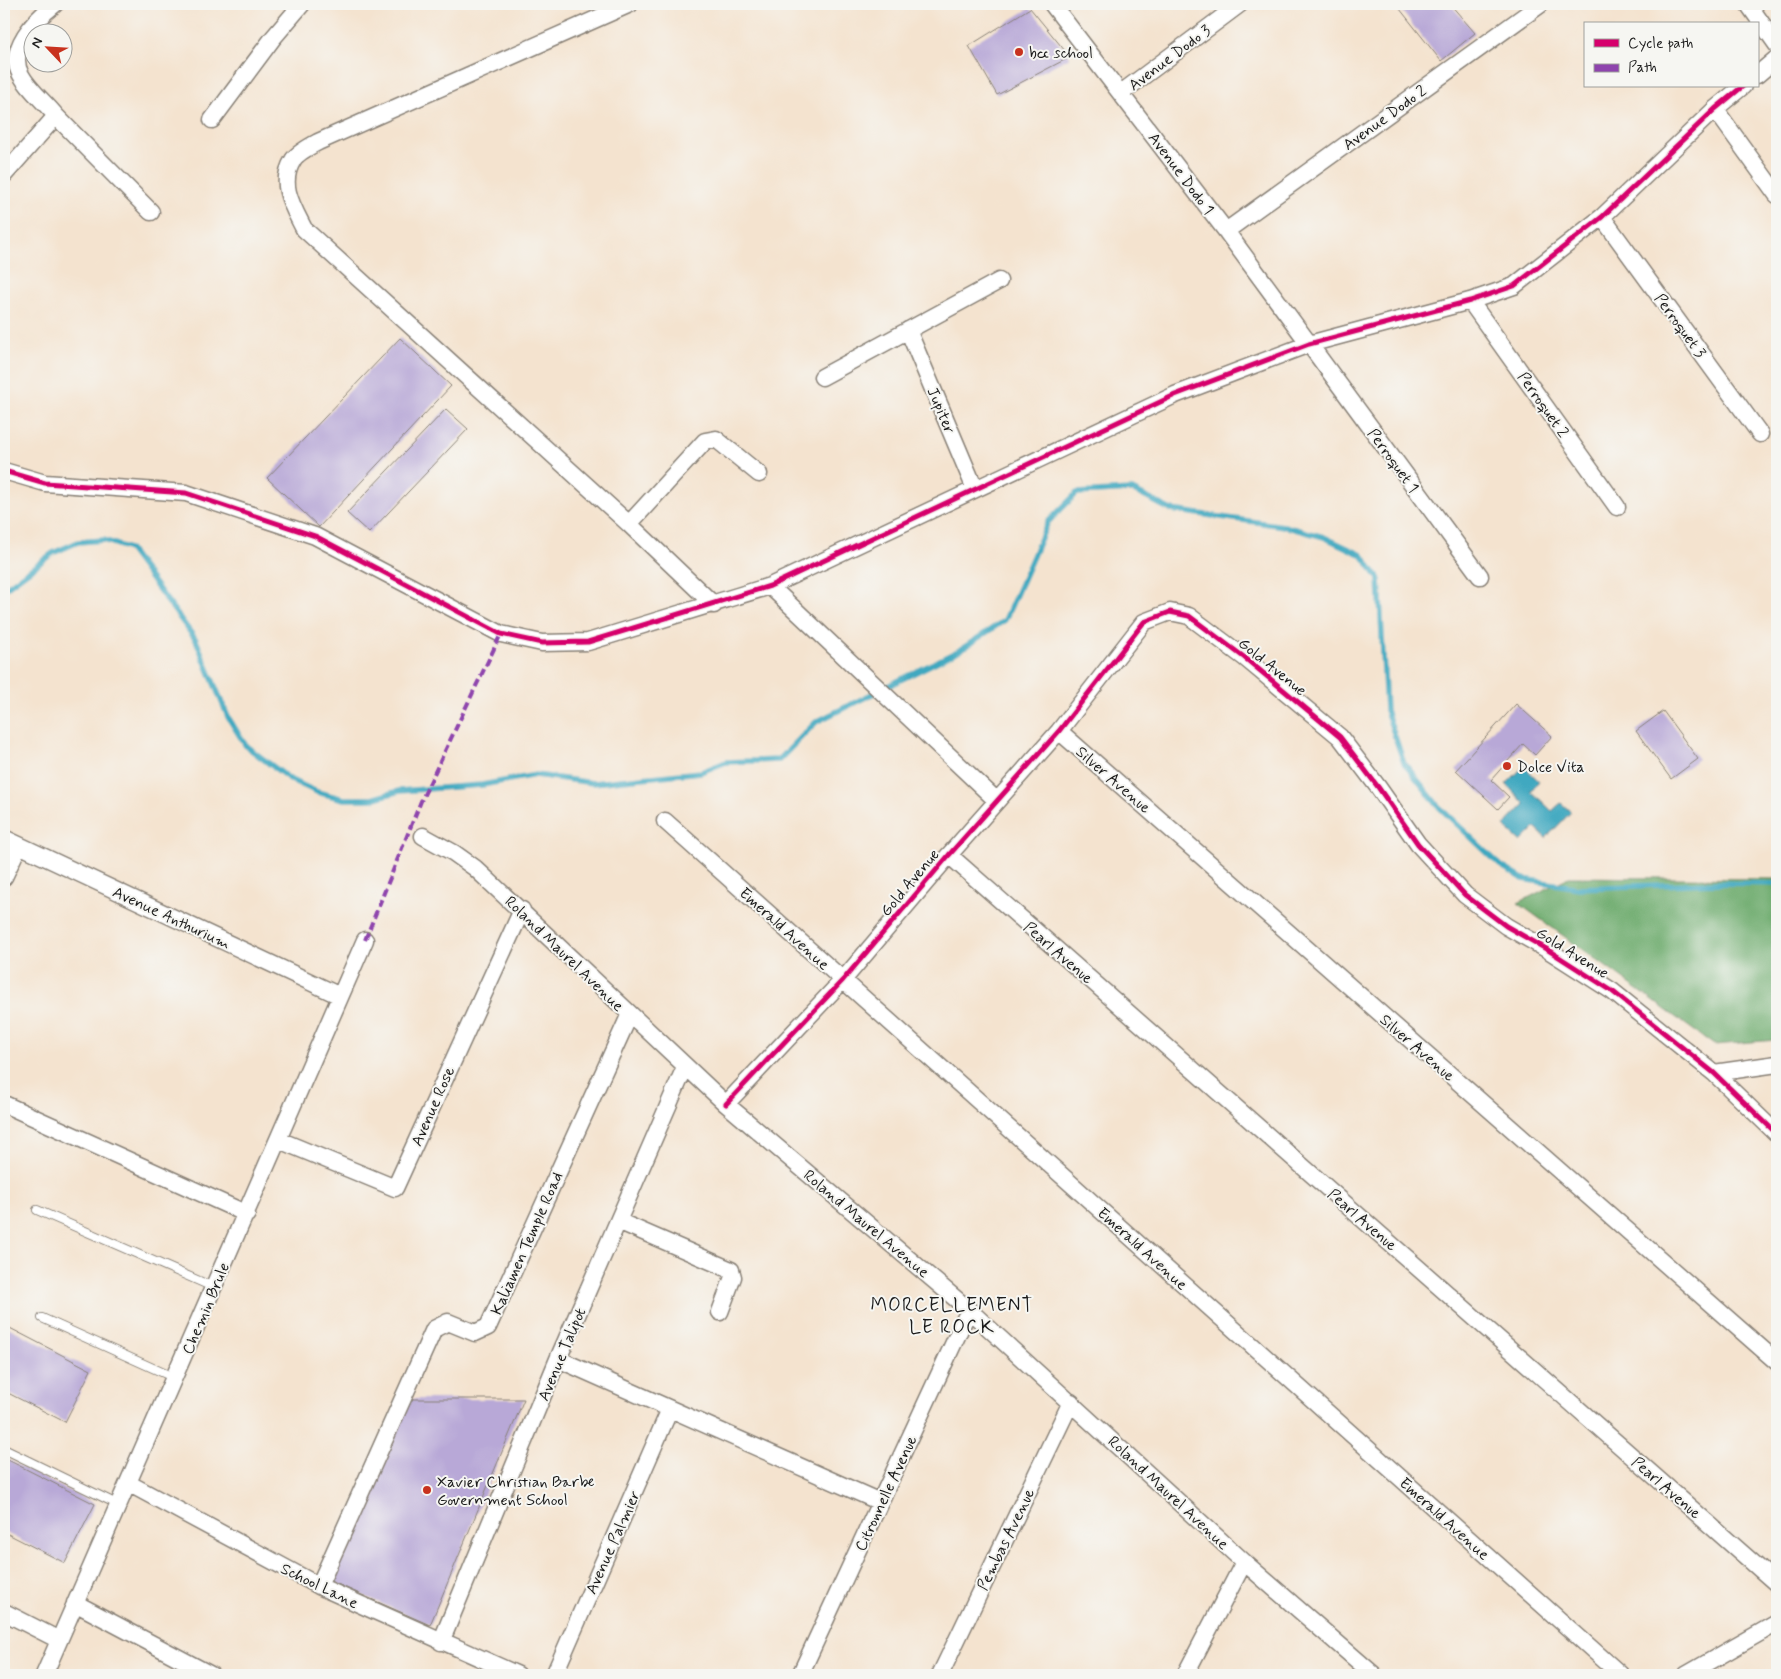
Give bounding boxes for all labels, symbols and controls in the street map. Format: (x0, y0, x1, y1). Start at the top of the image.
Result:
street label: Avenue Dodo 3 (1125, 20, 1215, 96)
north arrow (22, 22, 72, 72)
legend (1584, 22, 1758, 88)
text: Cycle path (1628, 34, 1693, 54)
text: N (27, 35, 47, 51)
place label: bcc school (1029, 43, 1093, 64)
marker: bcc school (1013, 46, 1025, 58)
text: Path (1628, 58, 1657, 78)
street label: Avenue Dodo 2 (1339, 81, 1431, 156)
street label: Avenue Dodo 1 (1143, 129, 1219, 219)
street label: Perroquet 3 (1649, 289, 1710, 362)
street label: Perroquet 2 (1512, 368, 1573, 442)
street label: Jupiter (921, 384, 960, 437)
street label: Perroquet 1 (1362, 424, 1423, 497)
street label: Gold Avenue (1234, 633, 1311, 701)
street label: Silver Avenue (1071, 742, 1155, 819)
place label: Dolce Vita (1517, 757, 1585, 778)
marker: Dolce Vita (1501, 760, 1513, 772)
street label: Gold Avenue (876, 845, 945, 921)
street label: Avenue Anthurium (109, 882, 234, 955)
street label: Emerald Avenue (734, 883, 834, 975)
street label: Roland Maurel Avenue (500, 892, 628, 1017)
street label: Pearl Avenue (1019, 917, 1098, 989)
street label: Gold Avenue (1532, 923, 1613, 984)
street label: Silver Avenue (1375, 1010, 1459, 1087)
street label: Avenue Rose (406, 1063, 460, 1150)
street label: Roland Maurel Avenue (799, 1165, 933, 1283)
street label: Kaliamen Temple Road (486, 1169, 568, 1318)
street label: Pearl Avenue (1323, 1184, 1402, 1256)
street label: Emerald Avenue (1092, 1203, 1192, 1295)
street label: Chemin Brule (178, 1259, 235, 1358)
district label: MORCELLEMENT LE ROCK (870, 1293, 1034, 1340)
street label: Avenue Talipot (533, 1305, 591, 1404)
street label: Roland Maurel Avenue (1103, 1431, 1233, 1555)
street label: Citronnelle Avenue (850, 1432, 923, 1555)
street label: Pearl Avenue (1627, 1452, 1706, 1524)
place label: Xavier Christian Barbe Government School (437, 1472, 595, 1511)
street label: Emerald Avenue (1394, 1473, 1494, 1565)
marker: Xavier Christian Barbe Government School (421, 1484, 433, 1496)
street label: Pembas Avenue (973, 1485, 1040, 1594)
street label: Avenue Palmier (581, 1487, 646, 1598)
street label: School Lane (277, 1558, 362, 1614)

